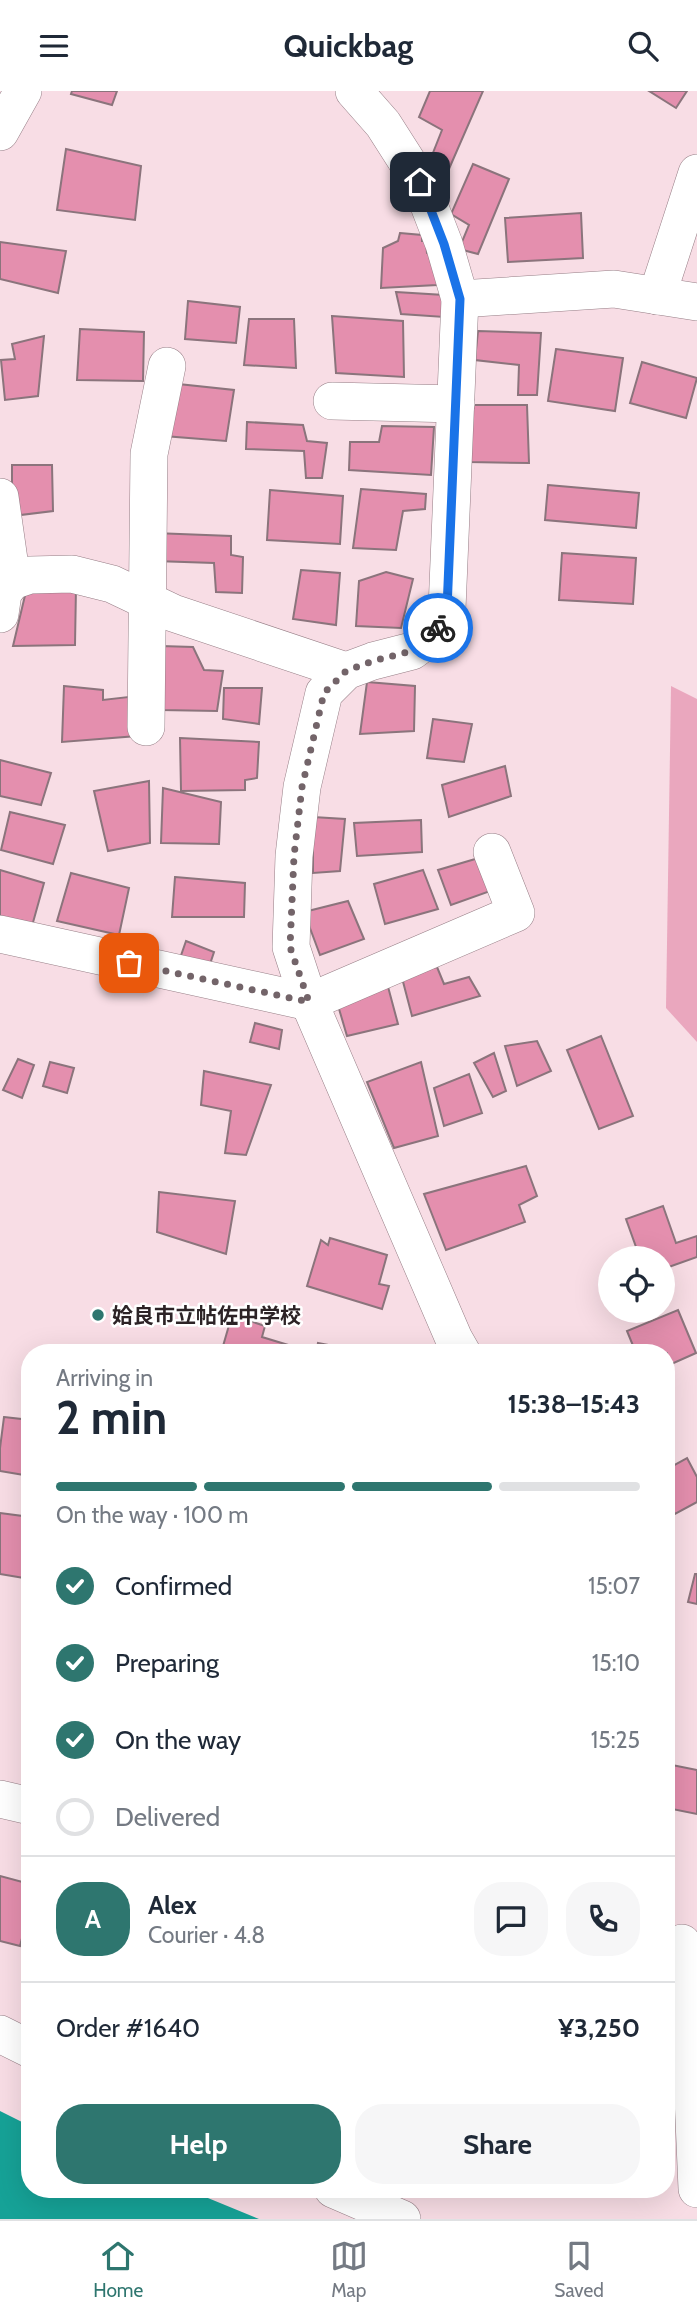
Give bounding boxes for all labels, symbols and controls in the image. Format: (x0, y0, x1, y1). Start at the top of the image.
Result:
text: Quickbag (284, 26, 413, 65)
icon: menu (35, 27, 73, 65)
icon: search (624, 27, 662, 65)
pin (390, 152, 450, 212)
icon: home (401, 163, 439, 201)
courier (403, 593, 473, 663)
icon: bike (419, 609, 457, 647)
pin (99, 933, 159, 993)
icon: bag (110, 944, 148, 982)
map controls (598, 1246, 675, 1323)
button: locate (598, 1246, 675, 1323)
place label: 姶良市立帖佐中学校 (112, 1303, 301, 1328)
marker: 姶良市立帖佐中学校 (90, 1307, 106, 1323)
text: Arriving in (56, 1364, 153, 1392)
text: 15:38–15:43 (507, 1388, 640, 1420)
text: 2 min (56, 1390, 167, 1446)
text: On the way · 100 m (56, 1501, 248, 1529)
icon: check (56, 1567, 94, 1605)
text: Confirmed (115, 1570, 232, 1602)
text: 15:07 (588, 1572, 640, 1600)
icon: check (56, 1644, 94, 1682)
text: Preparing (115, 1647, 219, 1679)
text: 15:10 (592, 1649, 640, 1677)
icon: check (56, 1721, 94, 1759)
text: On the way (115, 1724, 241, 1756)
text: 15:25 (591, 1726, 640, 1754)
text: Delivered (115, 1801, 220, 1833)
button: chat (474, 1882, 548, 1956)
button: phone (566, 1882, 640, 1956)
text: Alex (148, 1889, 197, 1921)
text: A (85, 1903, 101, 1935)
text: Courier · 4.8 (148, 1921, 265, 1949)
text: Order #1640 (56, 2012, 200, 2044)
text: ¥3,250 (558, 2012, 640, 2044)
button: Help (56, 2104, 341, 2184)
button: Share (355, 2104, 640, 2184)
tab: Home (93, 2237, 143, 2302)
tab: Map (330, 2237, 368, 2302)
tab: Saved (554, 2237, 604, 2302)

